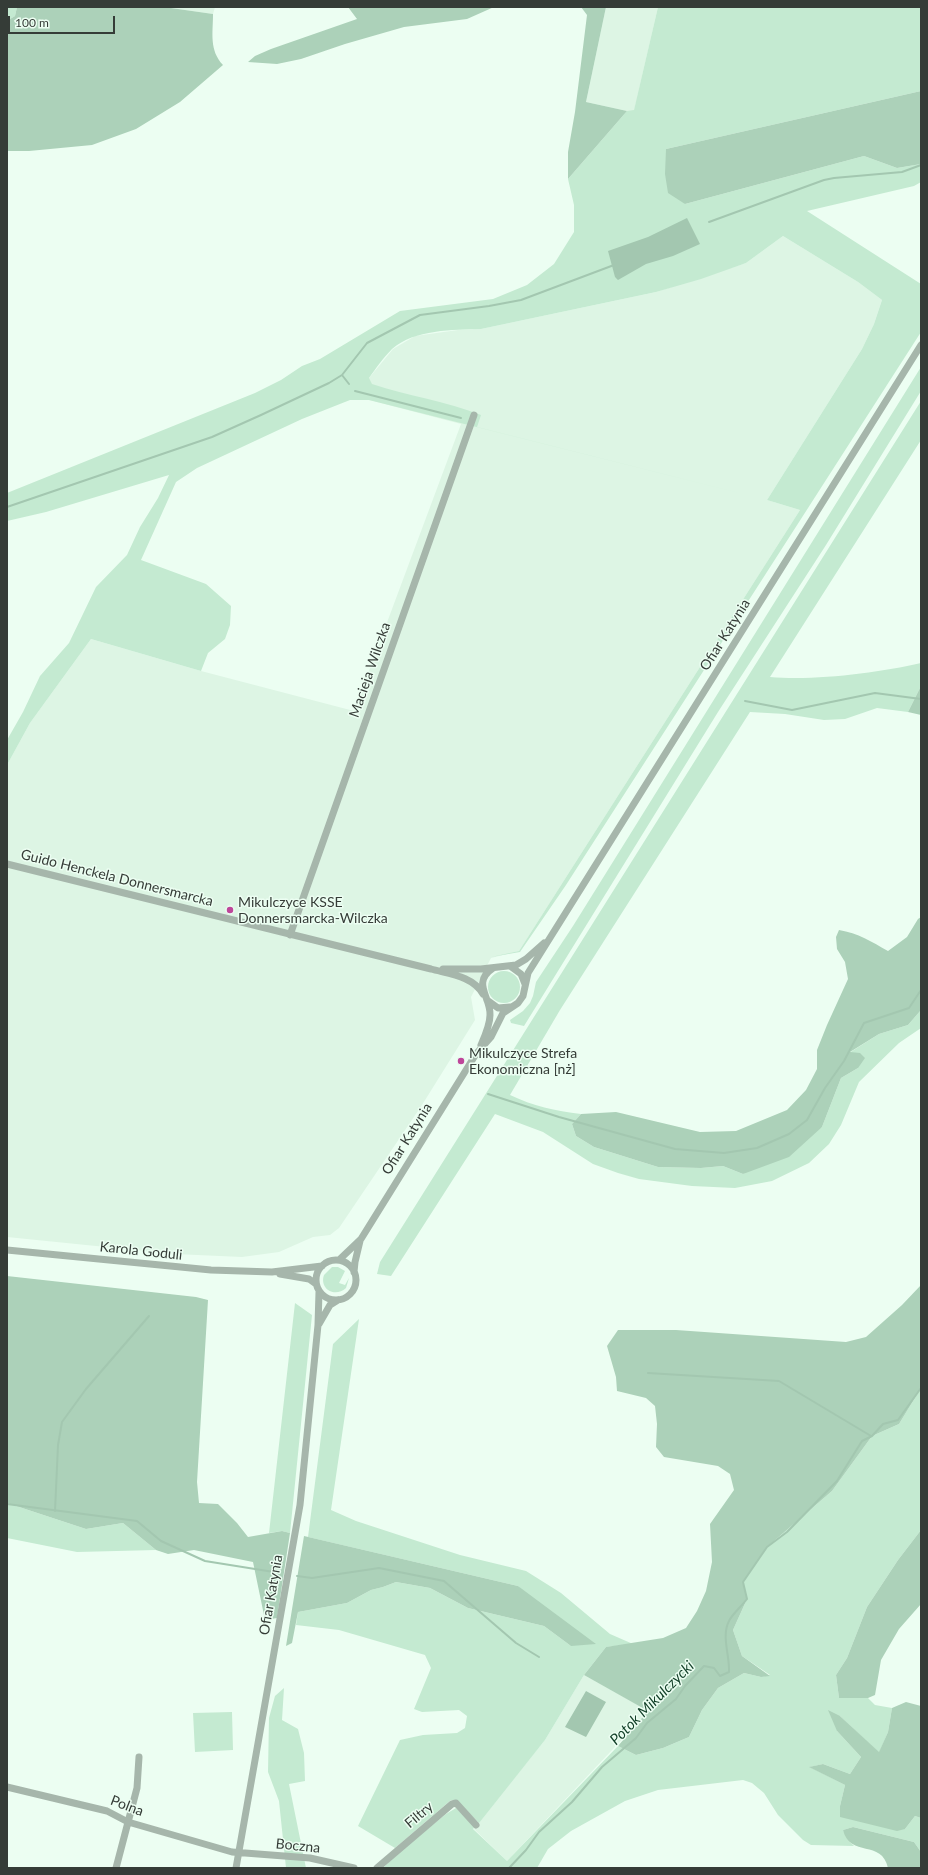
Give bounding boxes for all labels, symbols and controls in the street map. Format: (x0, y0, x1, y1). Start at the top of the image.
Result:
scale bar (10, 8, 117, 34)
text: 100 m (15, 15, 49, 30)
street label: Ofiar Katynia (696, 596, 754, 674)
street label: Macieja Wilczka (346, 620, 394, 720)
street label: Guido Henckela Donnersmarcka (19, 846, 215, 910)
place label: Mikulczyce KSSE Donnersmarcka-Wilczka (238, 894, 388, 926)
marker: Mikulczyce KSSE Donnersmarcka-Wilczka (225, 905, 235, 915)
place label: Mikulczyce Strefa Ekonomiczna [nż] (469, 1045, 577, 1078)
marker: Mikulczyce Strefa Ekonomiczna [nż] (456, 1056, 466, 1066)
street label: Ofiar Katynia (378, 1100, 436, 1178)
street label: Karola Goduli (99, 1238, 183, 1264)
street label: Ofiar Katynia (256, 1554, 286, 1636)
water label: Potok Mikulczycki (606, 1657, 698, 1749)
street label: Polna (108, 1792, 146, 1820)
street label: Filtry (401, 1798, 437, 1832)
street label: Boczna (275, 1835, 321, 1857)

